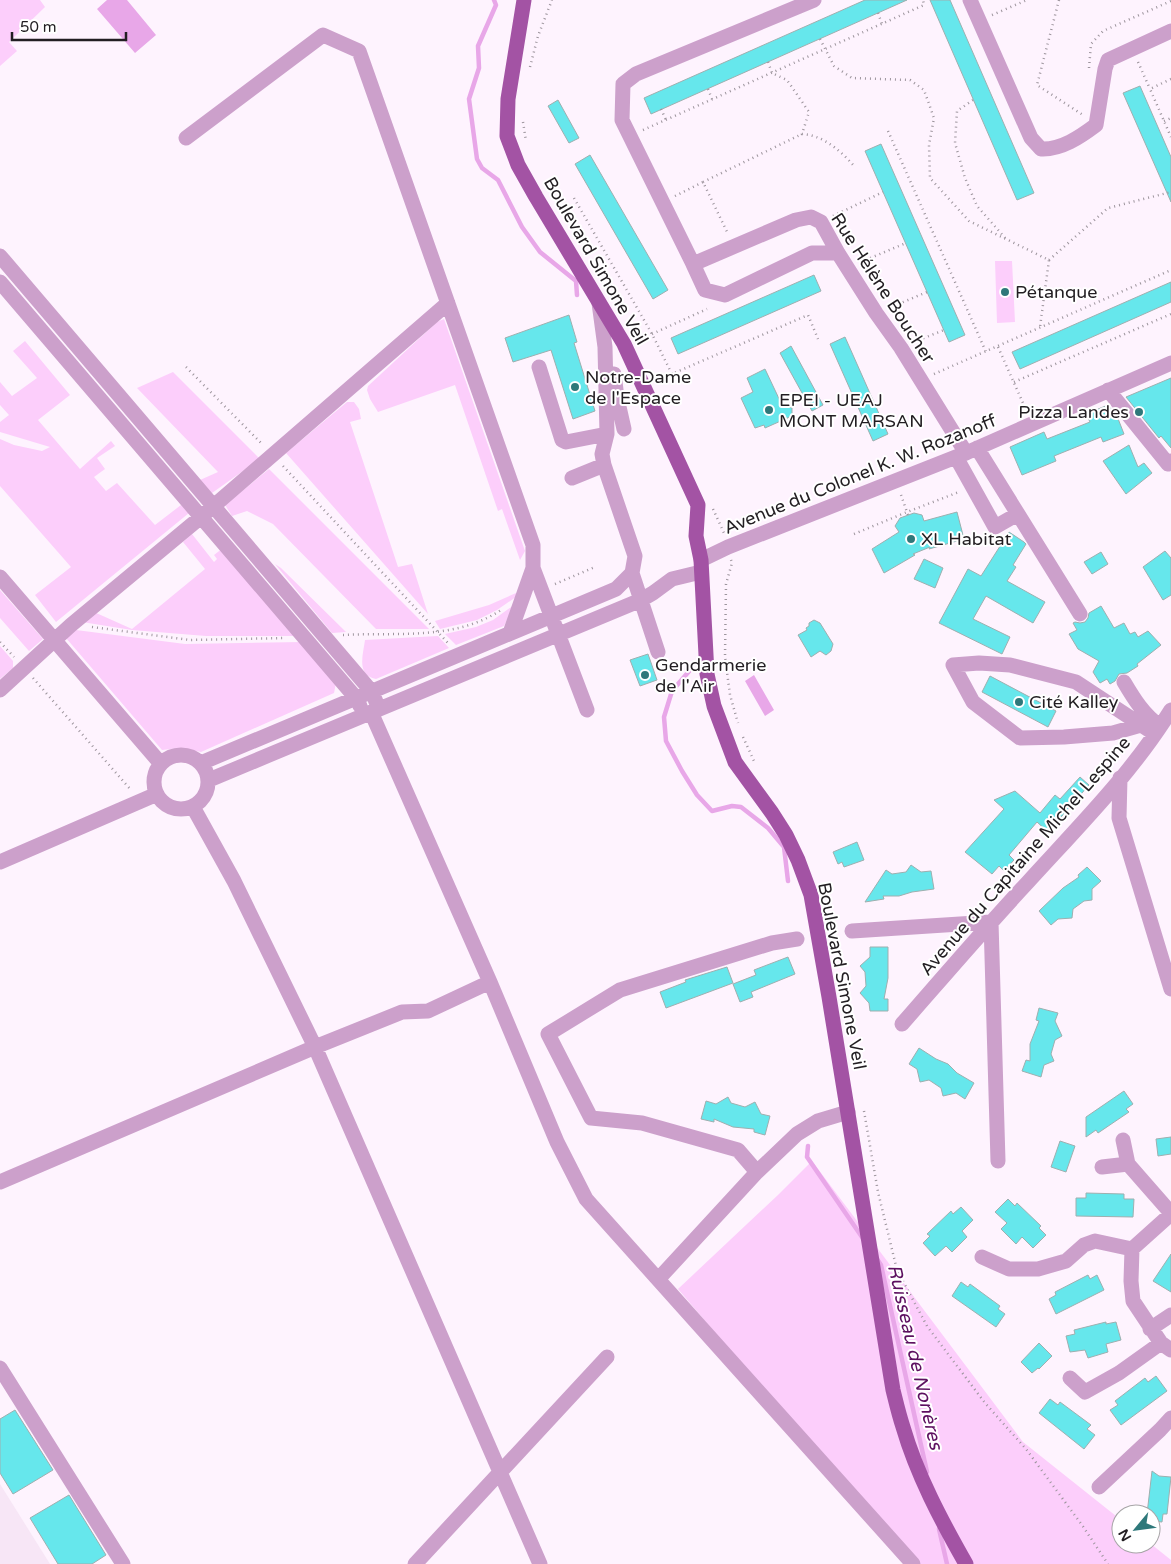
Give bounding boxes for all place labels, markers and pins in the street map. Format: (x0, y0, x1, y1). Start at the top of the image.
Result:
place label: Pétanque (1015, 281, 1098, 303)
marker: Pétanque (999, 286, 1011, 298)
place label: Notre-Dame de l'Espace (585, 366, 691, 409)
marker: Notre-Dame de l'Espace (569, 381, 581, 393)
place label: EPEI - UEAJ MONT MARSAN (779, 389, 924, 432)
place label: Pizza Landes (1018, 401, 1129, 423)
marker: EPEI - UEAJ MONT MARSAN (763, 404, 775, 416)
marker: Pizza Landes (1133, 406, 1145, 418)
place label: XL Habitat (921, 528, 1011, 550)
marker: XL Habitat (905, 533, 917, 545)
place label: Gendarmerie de l'Air (655, 654, 766, 697)
marker: Gendarmerie de l'Air (639, 669, 651, 681)
place label: Cité Kalley (1029, 691, 1119, 713)
marker: Cité Kalley (1013, 696, 1025, 708)

